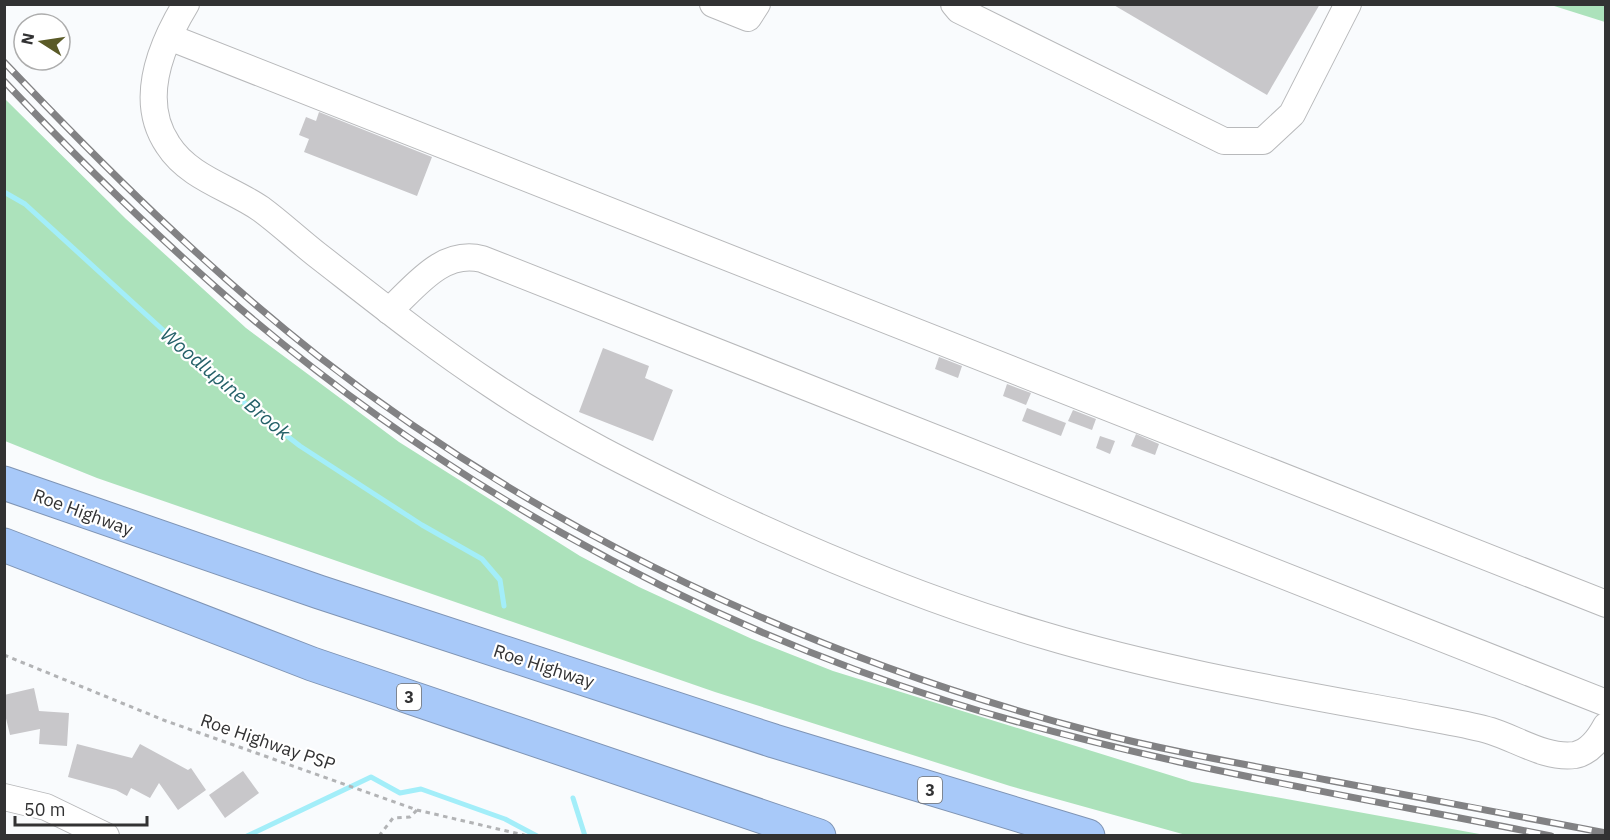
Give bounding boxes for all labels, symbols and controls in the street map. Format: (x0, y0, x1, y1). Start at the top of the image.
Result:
north arrow (12, 12, 72, 72)
text: N (16, 31, 38, 47)
water label: Woodlupine Brook (155, 321, 297, 446)
street label: Roe Highway (30, 483, 136, 541)
street label: Roe Highway (491, 639, 597, 693)
road number: 3 (397, 684, 421, 710)
street label: Roe Highway PSP (198, 708, 338, 776)
road number: 3 (918, 777, 942, 803)
scale bar (15, 789, 147, 827)
text: 50 m (24, 798, 66, 821)

